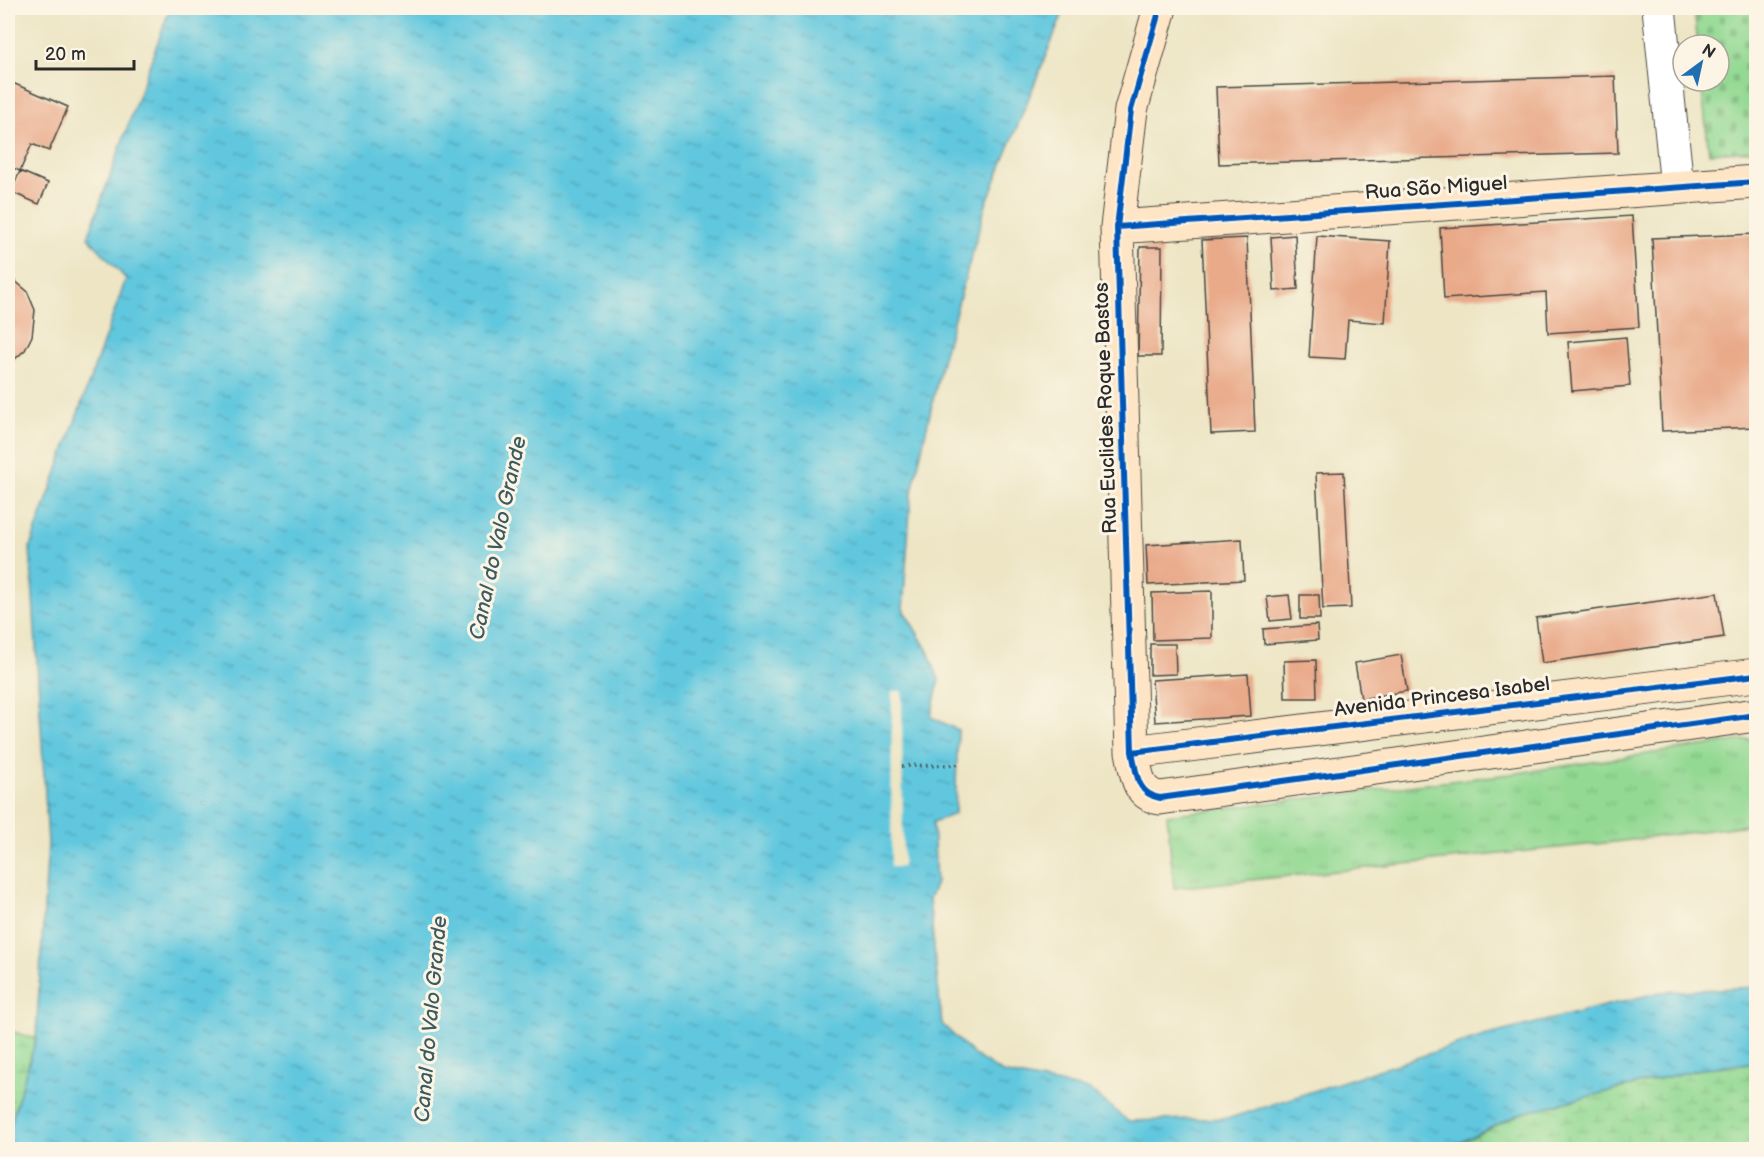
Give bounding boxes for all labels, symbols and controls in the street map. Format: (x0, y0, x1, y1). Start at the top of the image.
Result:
scale bar (36, 33, 134, 71)
north arrow (1671, 33, 1731, 93)
text: N (1698, 40, 1719, 63)
text: 20 m (45, 44, 86, 65)
street label: Rua São Miguel (1364, 171, 1508, 205)
street label: Rua Euclides Roque Bastos (1090, 282, 1122, 534)
water label: Canal do Valo Grande (464, 434, 532, 642)
street label: Avenida Princesa Isabel (1333, 672, 1551, 722)
water label: Canal do Valo Grande (410, 915, 452, 1123)

